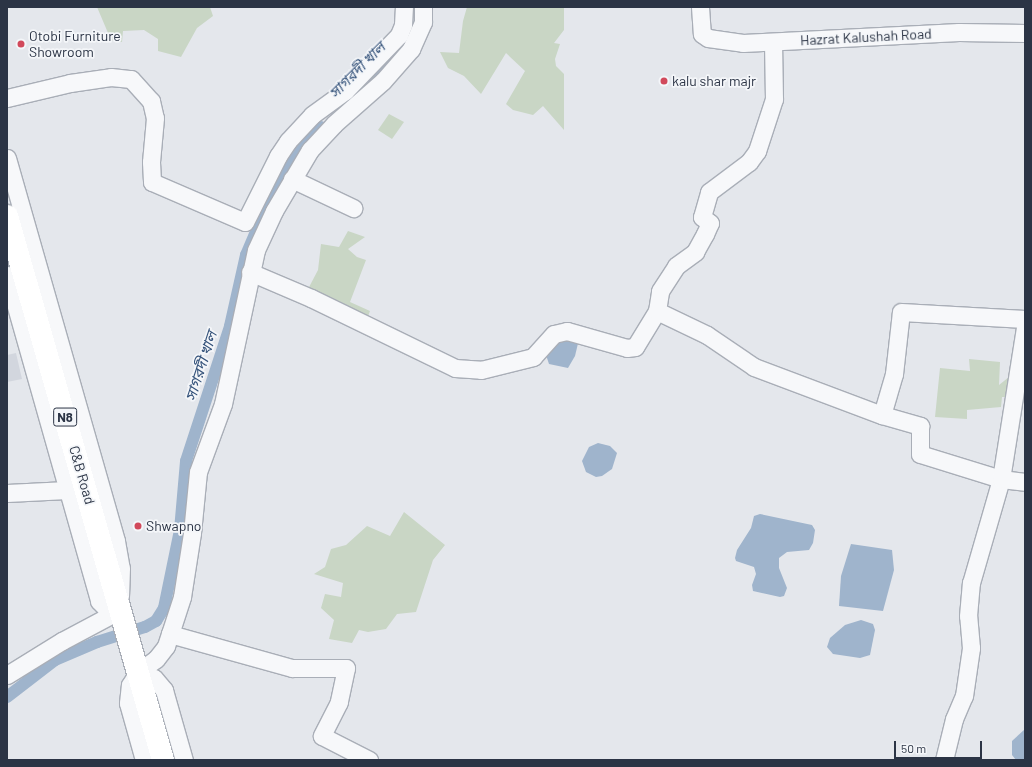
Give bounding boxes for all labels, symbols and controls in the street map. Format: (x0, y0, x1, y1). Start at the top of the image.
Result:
street label: Hazrat Kalushah Road (800, 25, 932, 49)
place label: Otobi Furniture Showroom (29, 28, 121, 60)
water label: সাগরদী খাল (325, 38, 389, 102)
marker: Otobi Furniture Showroom (16, 39, 26, 49)
place label: kalu shar majr (672, 73, 756, 89)
marker: kalu shar majr (659, 76, 669, 86)
water label: সাগরদী খাল (181, 329, 221, 403)
road number: N8 (53, 406, 77, 428)
street label: C&B Road (66, 444, 98, 506)
place label: Shwapno (146, 518, 201, 534)
marker: Shwapno (133, 521, 143, 531)
scale bar (896, 733, 984, 759)
text: 50 m (901, 741, 926, 755)

